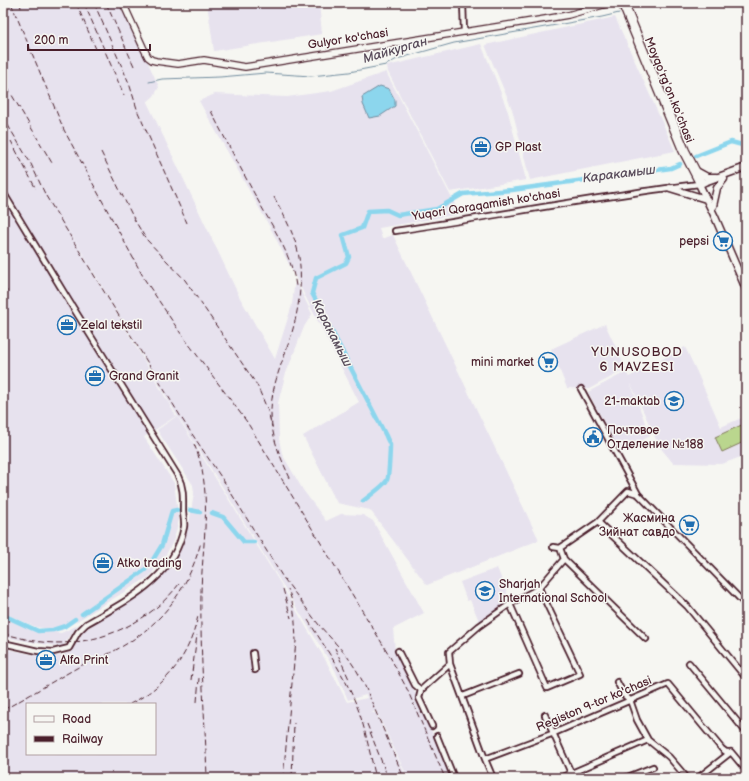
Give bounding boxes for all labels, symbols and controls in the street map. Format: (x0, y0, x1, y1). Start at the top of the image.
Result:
street label: Gulyor ko'chasi (307, 25, 389, 53)
scale bar (28, 26, 150, 52)
text: 200 m (34, 33, 68, 48)
water label: Майкурган (361, 33, 430, 67)
street label: Moyqoʻrgʻon koʻchasi (641, 35, 697, 145)
office icon: GP Plast (470, 136, 492, 158)
place label: GP Plast (495, 140, 542, 155)
water label: Каракамыш (581, 162, 657, 186)
street label: Yuqori Qoraqamish ko'chasi (410, 186, 561, 224)
supermarket icon: pepsi (712, 230, 734, 252)
place label: pepsi (679, 234, 709, 249)
water label: Каракамыш (308, 297, 356, 369)
office icon: Zelal tekstil (56, 314, 78, 336)
place label: Zelal tekstil (80, 318, 142, 333)
district label: YUNUSOBOD 6 MAVZESI (590, 344, 683, 375)
supermarket icon: mini market (537, 351, 559, 373)
place label: mini market (471, 355, 534, 370)
office icon: Grand Granit (84, 365, 106, 387)
place label: Grand Granit (109, 369, 179, 384)
school or university icon: 21-maktab (663, 390, 685, 412)
place label: 21-maktab (604, 394, 660, 409)
place label: Почтовое Отделение №188 (607, 423, 704, 452)
public building icon: Почтовое Отделение №188 (582, 426, 604, 448)
place label: Жасмина Зийнат савдо (599, 511, 675, 540)
supermarket icon: Жасмина Зийнат савдо (678, 514, 700, 536)
office icon: Atko trading (92, 552, 114, 574)
place label: Atko trading (117, 556, 182, 571)
place label: Sharjah International School (499, 577, 607, 606)
school or university icon: Sharjah International School (474, 580, 496, 602)
office icon: Alfa Print (35, 649, 57, 671)
place label: Alfa Print (60, 653, 109, 668)
street label: Registon 9-tor ko'chasi (534, 673, 654, 735)
legend (26, 703, 156, 755)
text: Road (62, 712, 91, 727)
text: Railway (62, 732, 104, 747)

